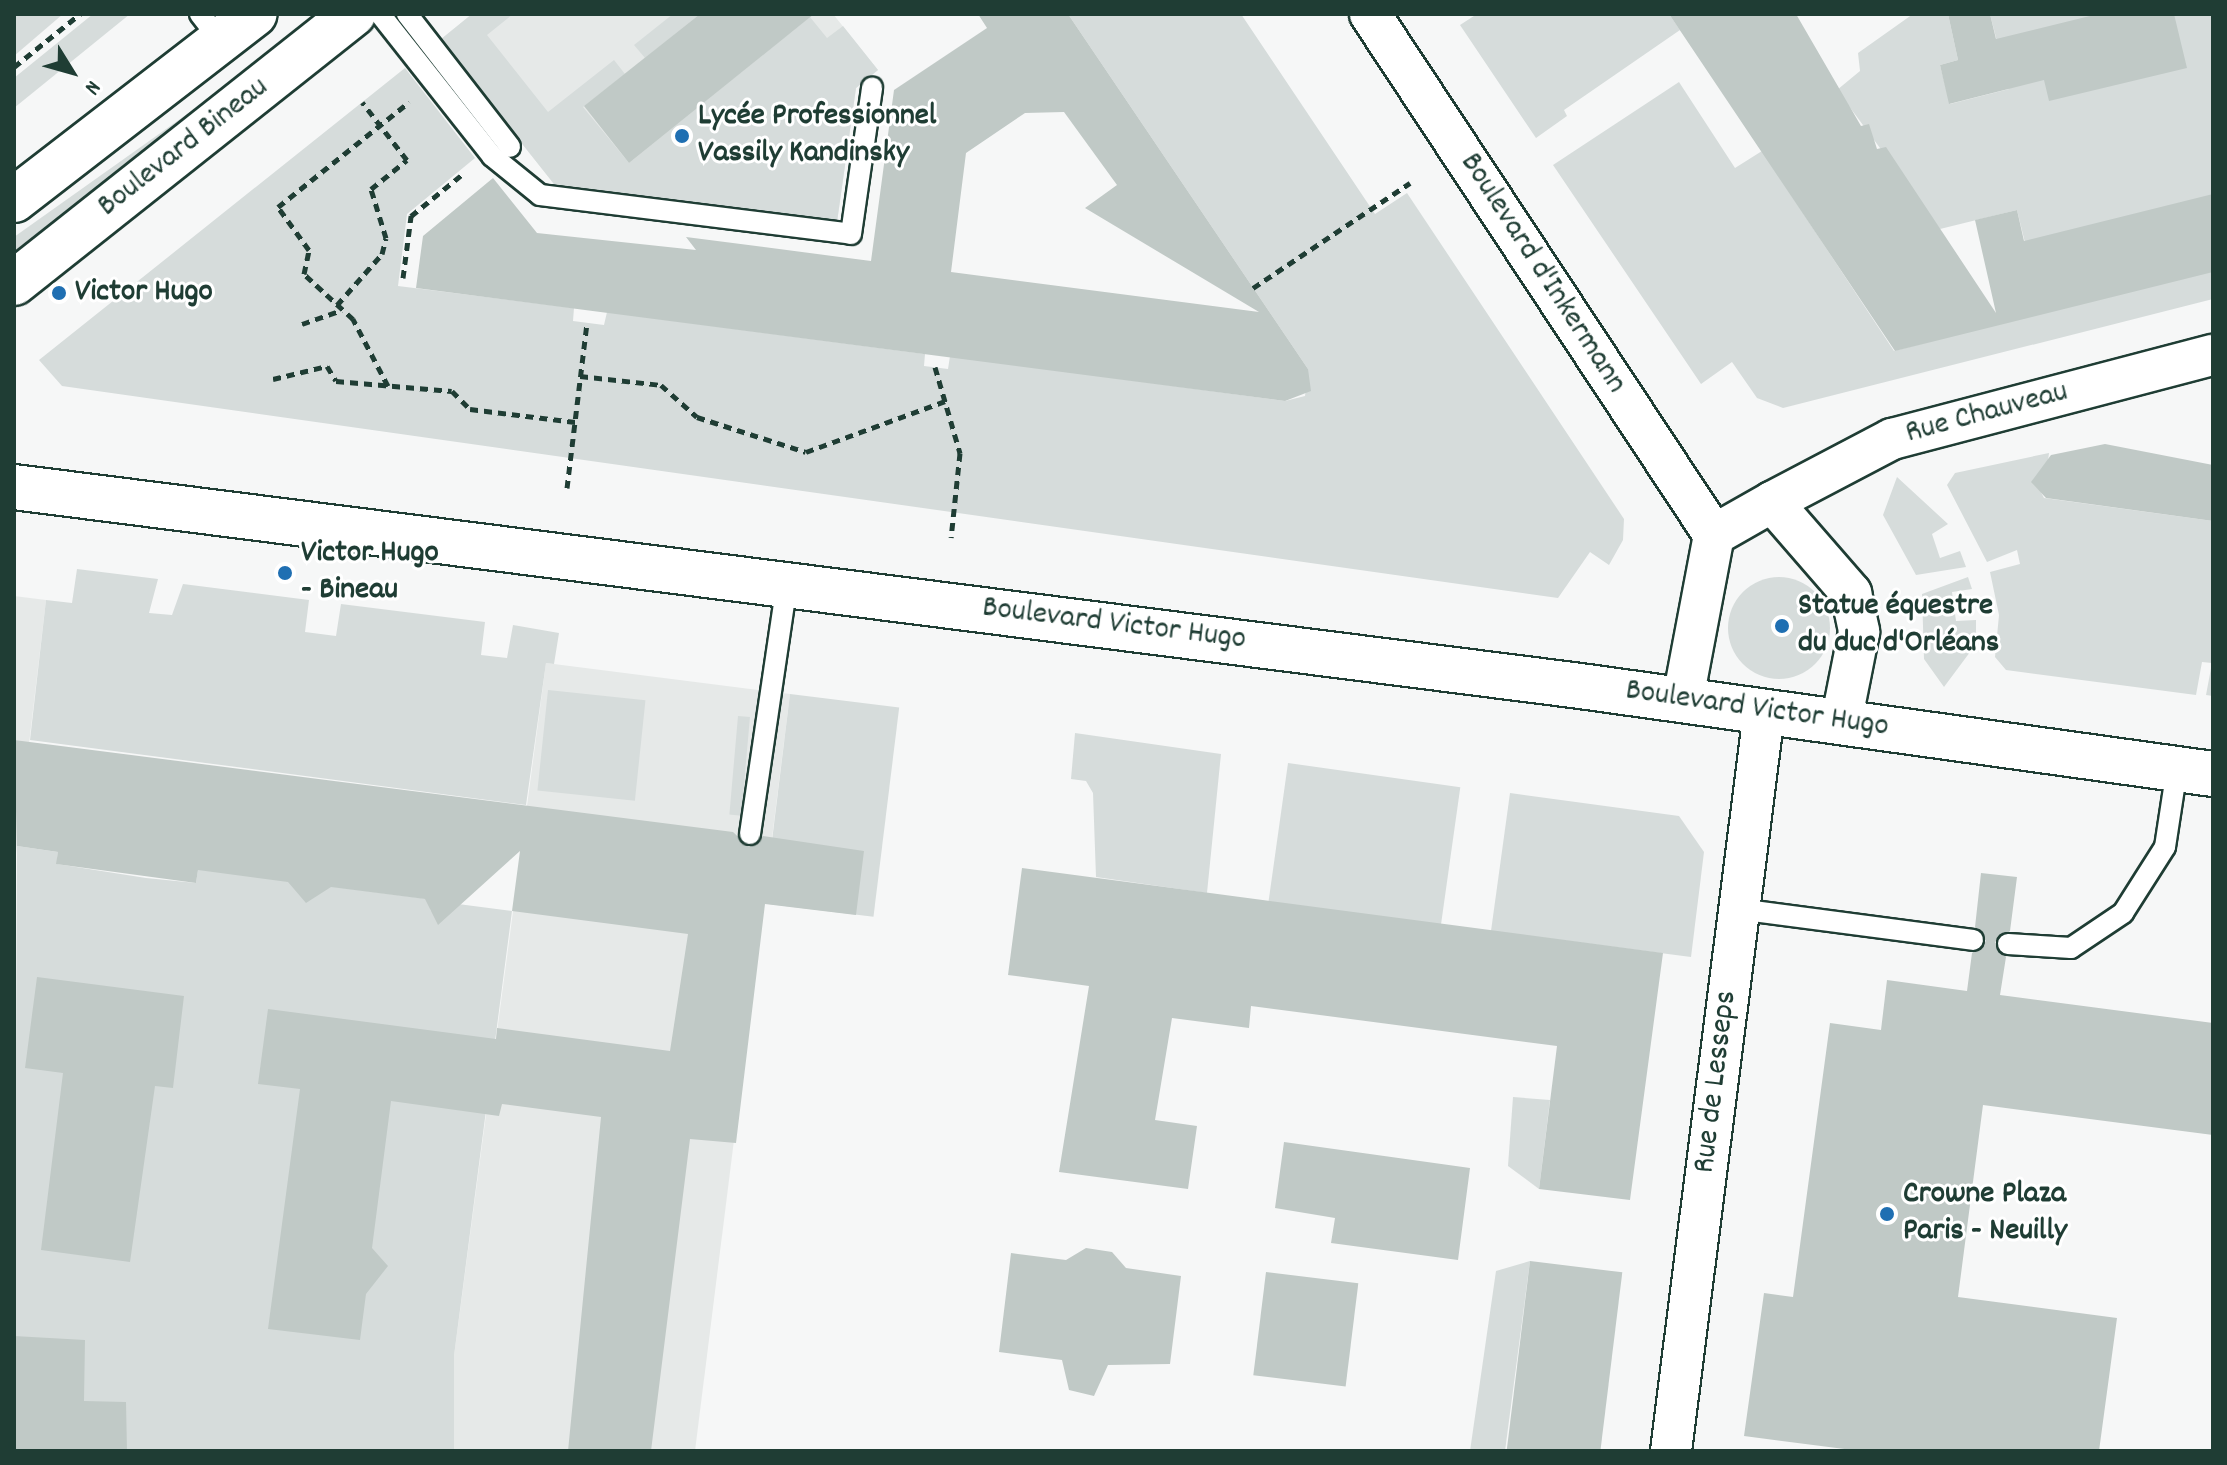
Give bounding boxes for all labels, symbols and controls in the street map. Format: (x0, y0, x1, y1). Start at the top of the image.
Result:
north arrow (32, 32, 112, 112)
street label: Boulevard Bineau (91, 69, 277, 227)
text: N (76, 73, 107, 100)
place label: Lycée Professionnel Vassily Kandinsky (698, 99, 936, 174)
marker: Lycée Professionnel Vassily Kandinsky (673, 127, 691, 145)
street label: Boulevard d'Inkermann (1450, 147, 1634, 401)
place label: Victor Hugo (75, 274, 213, 312)
marker: Victor Hugo (50, 284, 68, 302)
street label: Rue Chauveau (1902, 374, 2072, 454)
place label: Victor Hugo - Bineau (301, 536, 439, 611)
marker: Victor Hugo - Bineau (276, 564, 294, 582)
place label: Statue équestre du duc d'Orléans (1798, 589, 1999, 664)
street label: Boulevard Victor Hugo (980, 590, 1248, 660)
marker: Statue équestre du duc d'Orléans (1773, 617, 1791, 635)
street label: Boulevard Victor Hugo (1623, 673, 1891, 747)
street label: Rue de Lesseps (1687, 989, 1747, 1175)
place label: Crowne Plaza Paris - Neuilly (1903, 1177, 2067, 1252)
marker: Crowne Plaza Paris - Neuilly (1878, 1205, 1896, 1223)

